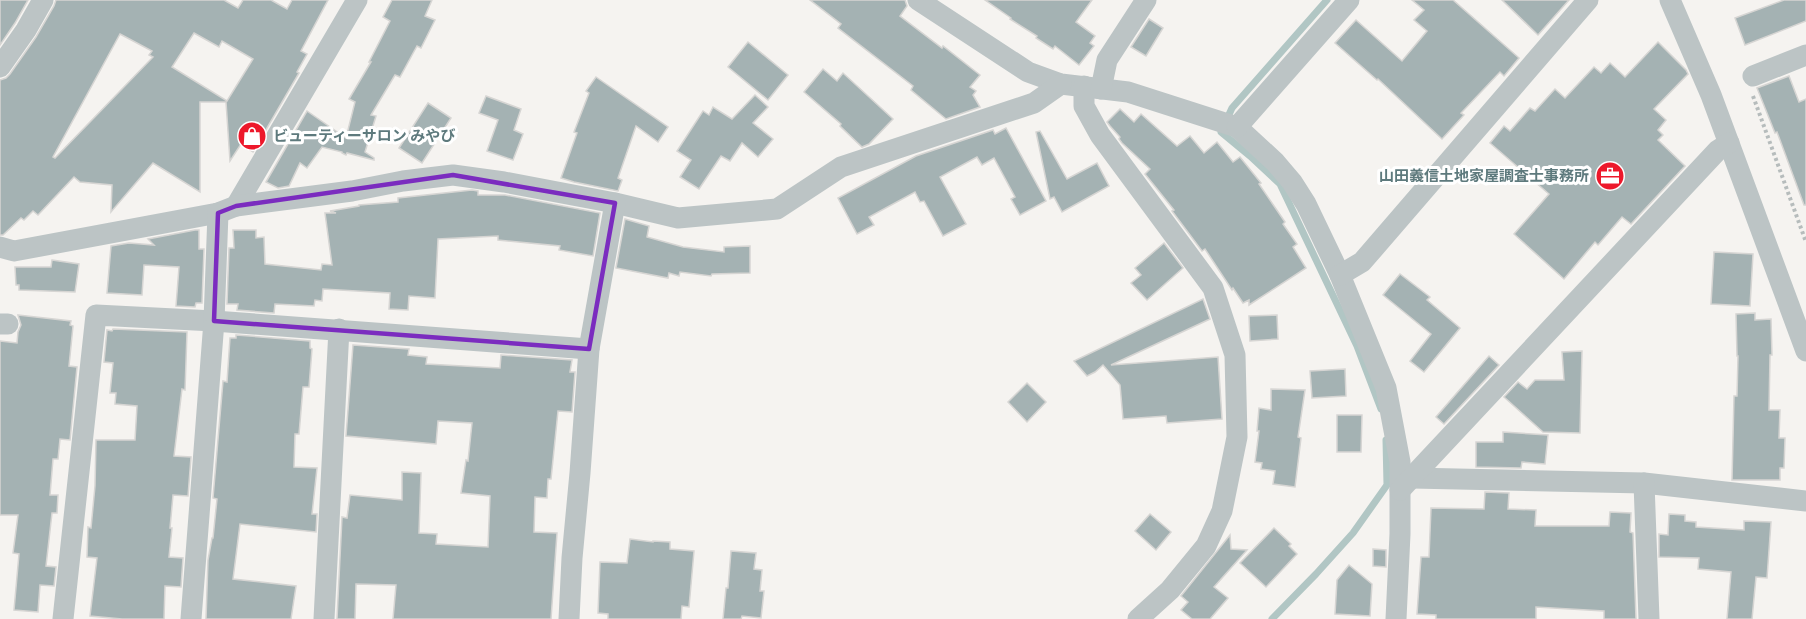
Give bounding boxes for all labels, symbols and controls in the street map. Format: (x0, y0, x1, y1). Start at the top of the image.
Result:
shop icon: ビューティーサロン みやび (236, 120, 268, 152)
place label: ビューティーサロン みやび (273, 127, 455, 144)
office icon: 山田義信土地家屋調査士事務所 (1594, 160, 1626, 192)
place label: 山田義信土地家屋調査士事務所 (1379, 167, 1589, 184)

